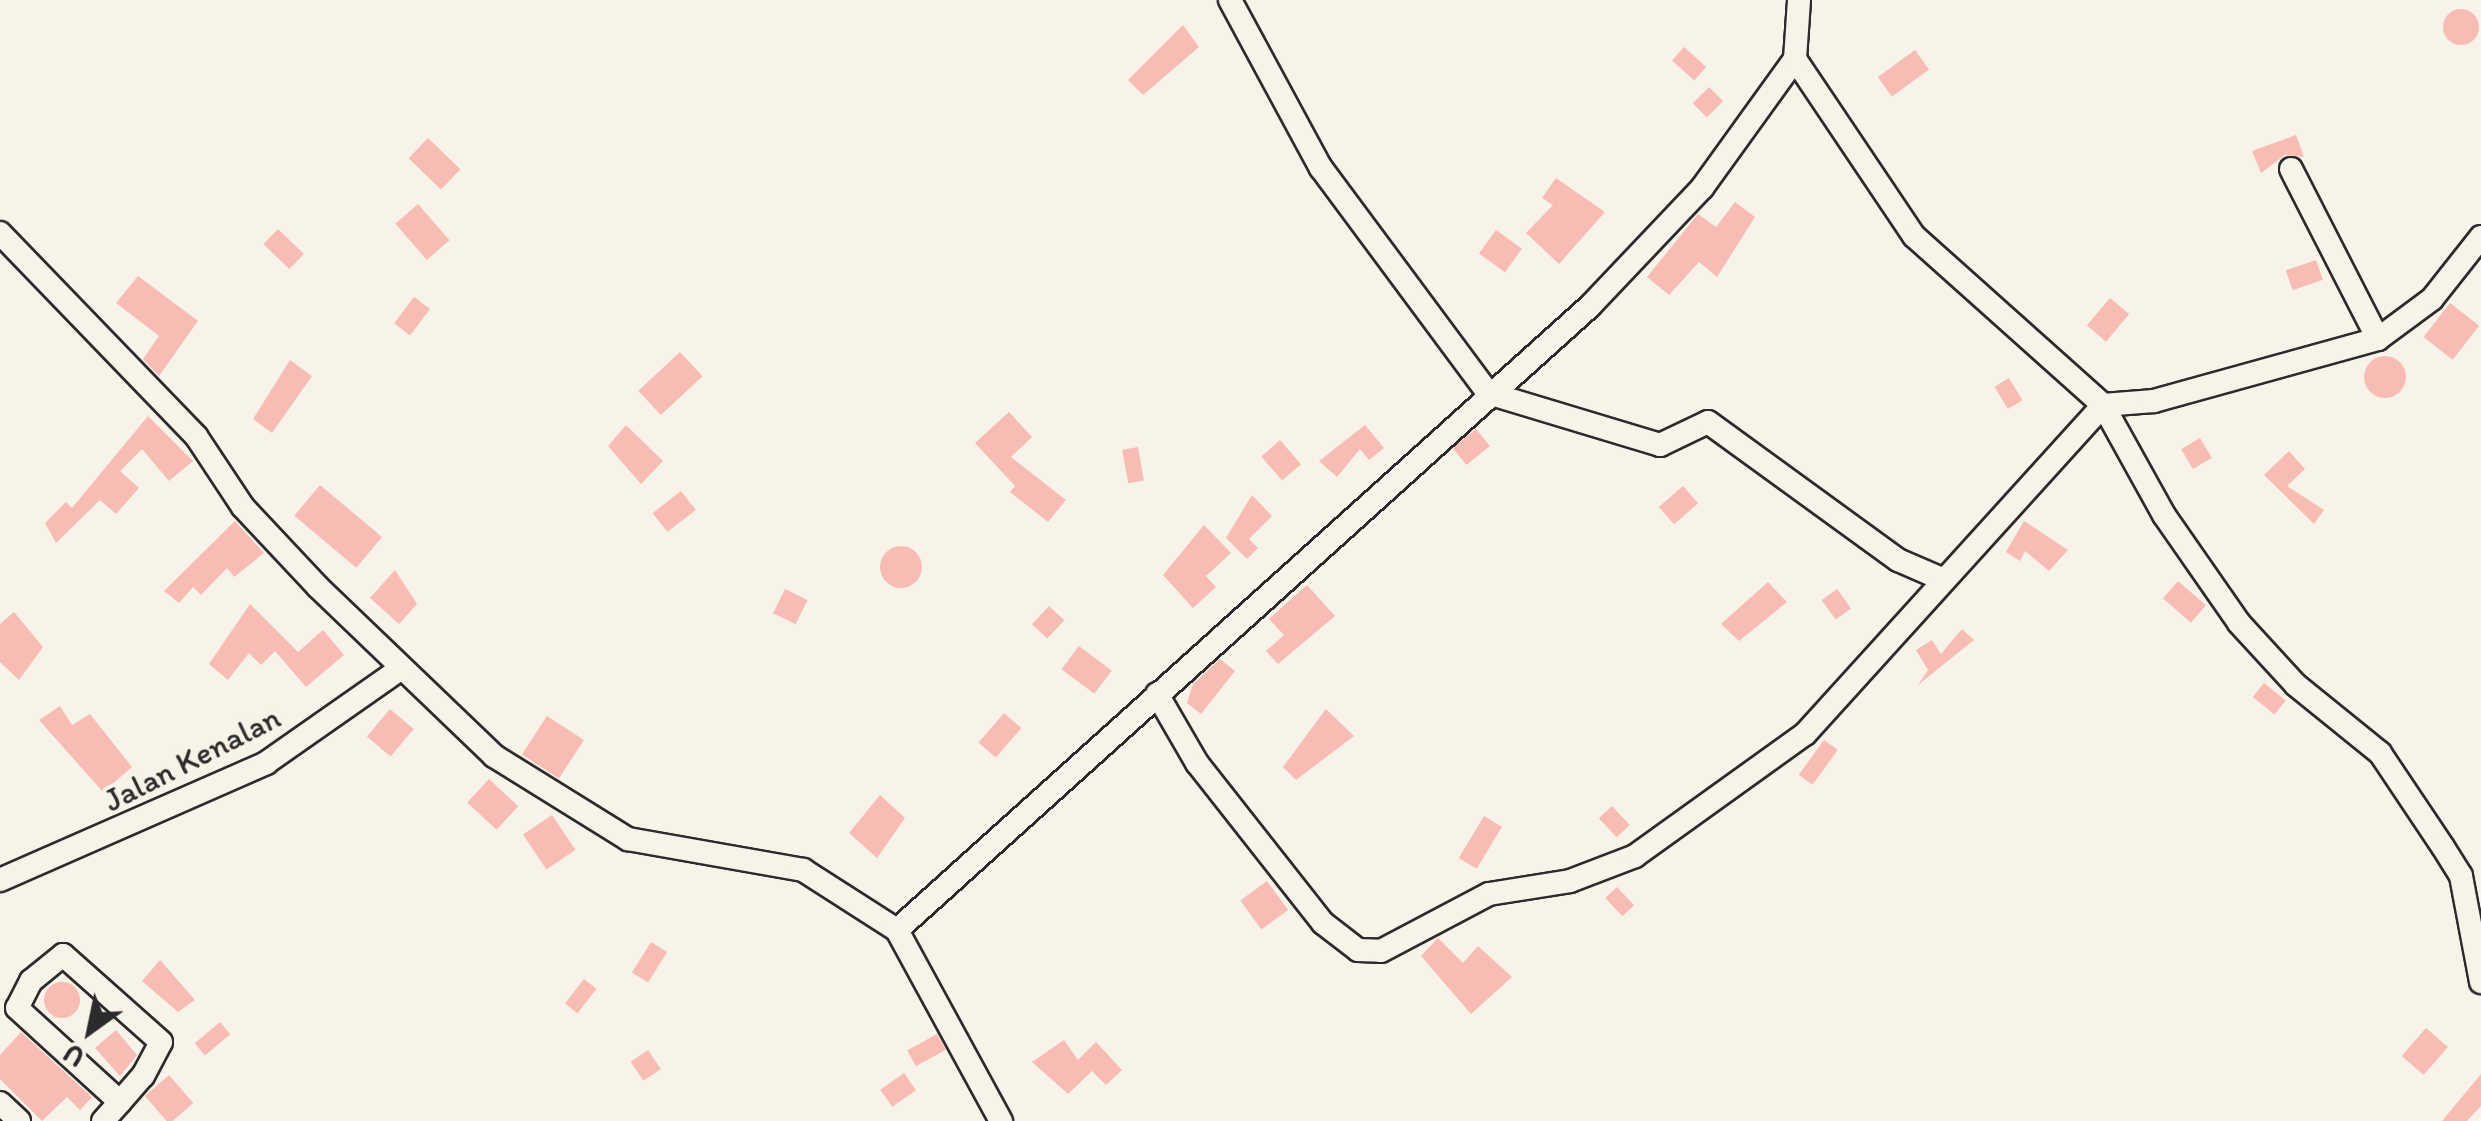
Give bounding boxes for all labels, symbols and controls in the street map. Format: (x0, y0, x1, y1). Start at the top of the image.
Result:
street label: Jalan Kenalan (97, 698, 287, 820)
north arrow (40, 981, 140, 1081)
text: U (57, 1037, 91, 1075)

